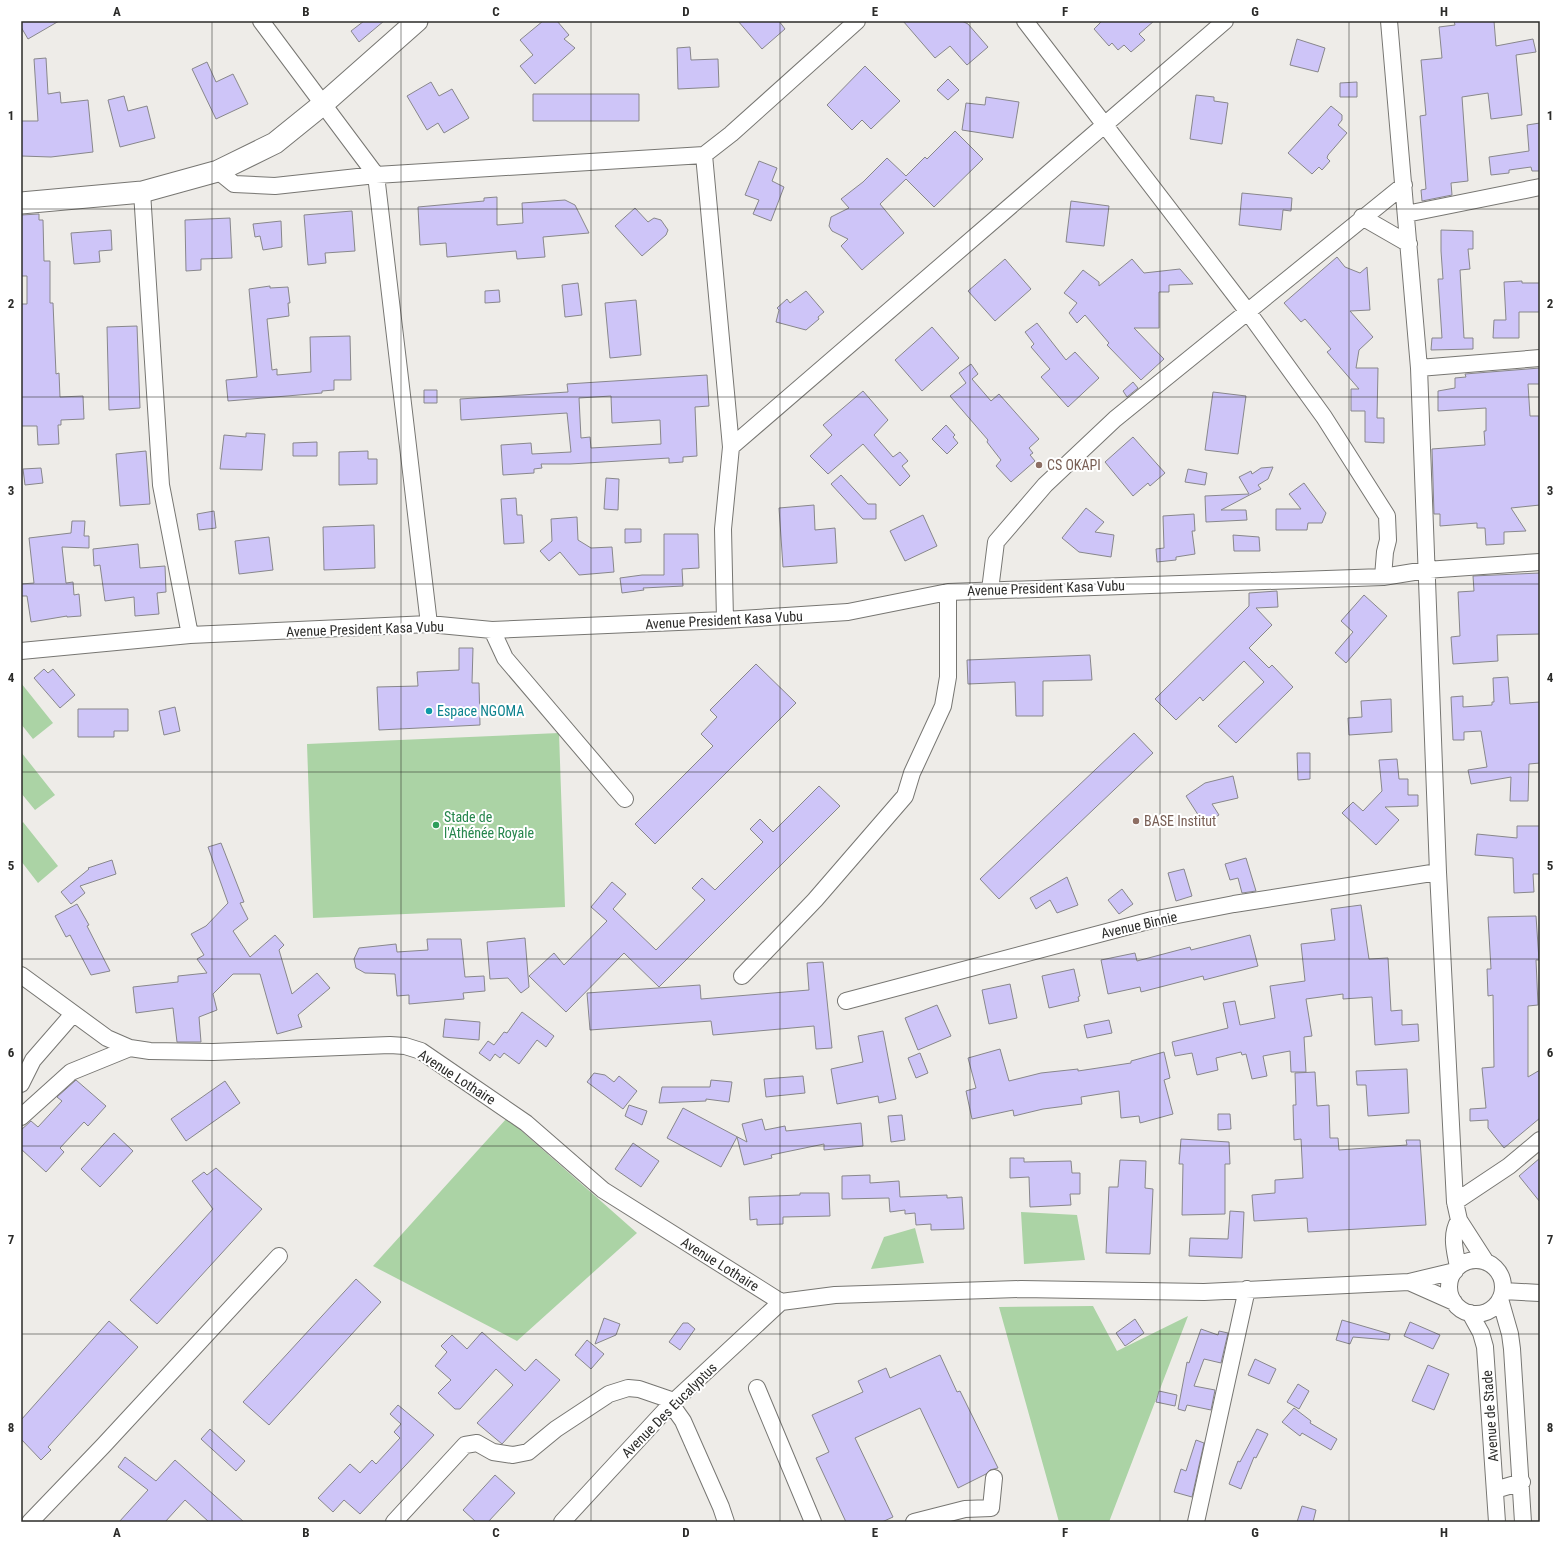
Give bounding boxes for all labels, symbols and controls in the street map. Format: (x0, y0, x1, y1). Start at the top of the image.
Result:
text: A (113, 4, 121, 19)
text: B (302, 4, 310, 19)
text: C (492, 4, 500, 19)
text: D (682, 4, 690, 19)
text: E (872, 4, 879, 19)
text: F (1062, 4, 1068, 19)
text: G (1251, 4, 1259, 19)
text: H (1440, 4, 1448, 19)
text: 1 (8, 108, 14, 123)
text: 1 (1547, 108, 1553, 123)
text: 2 (8, 296, 15, 311)
text: 2 (1547, 296, 1554, 311)
place label: CS OKAPI (1047, 457, 1101, 473)
marker: CS OKAPI (1034, 460, 1044, 470)
text: 3 (8, 483, 14, 498)
text: 3 (1547, 483, 1553, 498)
street label: Avenue President Kasa Vubu (967, 577, 1125, 599)
street label: Avenue President Kasa Vubu (645, 608, 803, 632)
street label: Avenue President Kasa Vubu (286, 618, 444, 640)
text: 4 (8, 670, 15, 685)
text: 4 (1547, 670, 1554, 685)
place label: Espace NGOMA (437, 703, 524, 719)
marker: Espace NGOMA (424, 706, 434, 716)
place label: Stade de l'Athénée Royale (444, 809, 534, 841)
place label: BASE Institut (1144, 813, 1216, 829)
marker: BASE Institut (1131, 816, 1141, 826)
marker: Stade de l'Athénée Royale (431, 820, 441, 830)
text: 5 (8, 858, 15, 873)
text: 5 (1547, 858, 1554, 873)
street label: Avenue Binnie (1099, 908, 1179, 942)
text: 6 (8, 1045, 15, 1060)
text: 6 (1547, 1045, 1554, 1060)
street label: Avenue Lothaire (415, 1046, 499, 1108)
text: 7 (8, 1232, 15, 1247)
text: 7 (1547, 1232, 1554, 1247)
street label: Avenue Lothaire (678, 1234, 762, 1295)
street label: Avenue Des Eucalyptus (618, 1359, 720, 1461)
street label: Avenue de Stade (1479, 1369, 1501, 1462)
text: 8 (8, 1420, 14, 1435)
text: 8 (1547, 1420, 1553, 1435)
text: A (113, 1525, 121, 1540)
text: B (302, 1525, 310, 1540)
text: C (492, 1525, 500, 1540)
text: D (682, 1525, 690, 1540)
text: E (872, 1525, 879, 1540)
text: F (1062, 1525, 1068, 1540)
text: G (1251, 1525, 1259, 1540)
text: H (1440, 1525, 1448, 1540)

